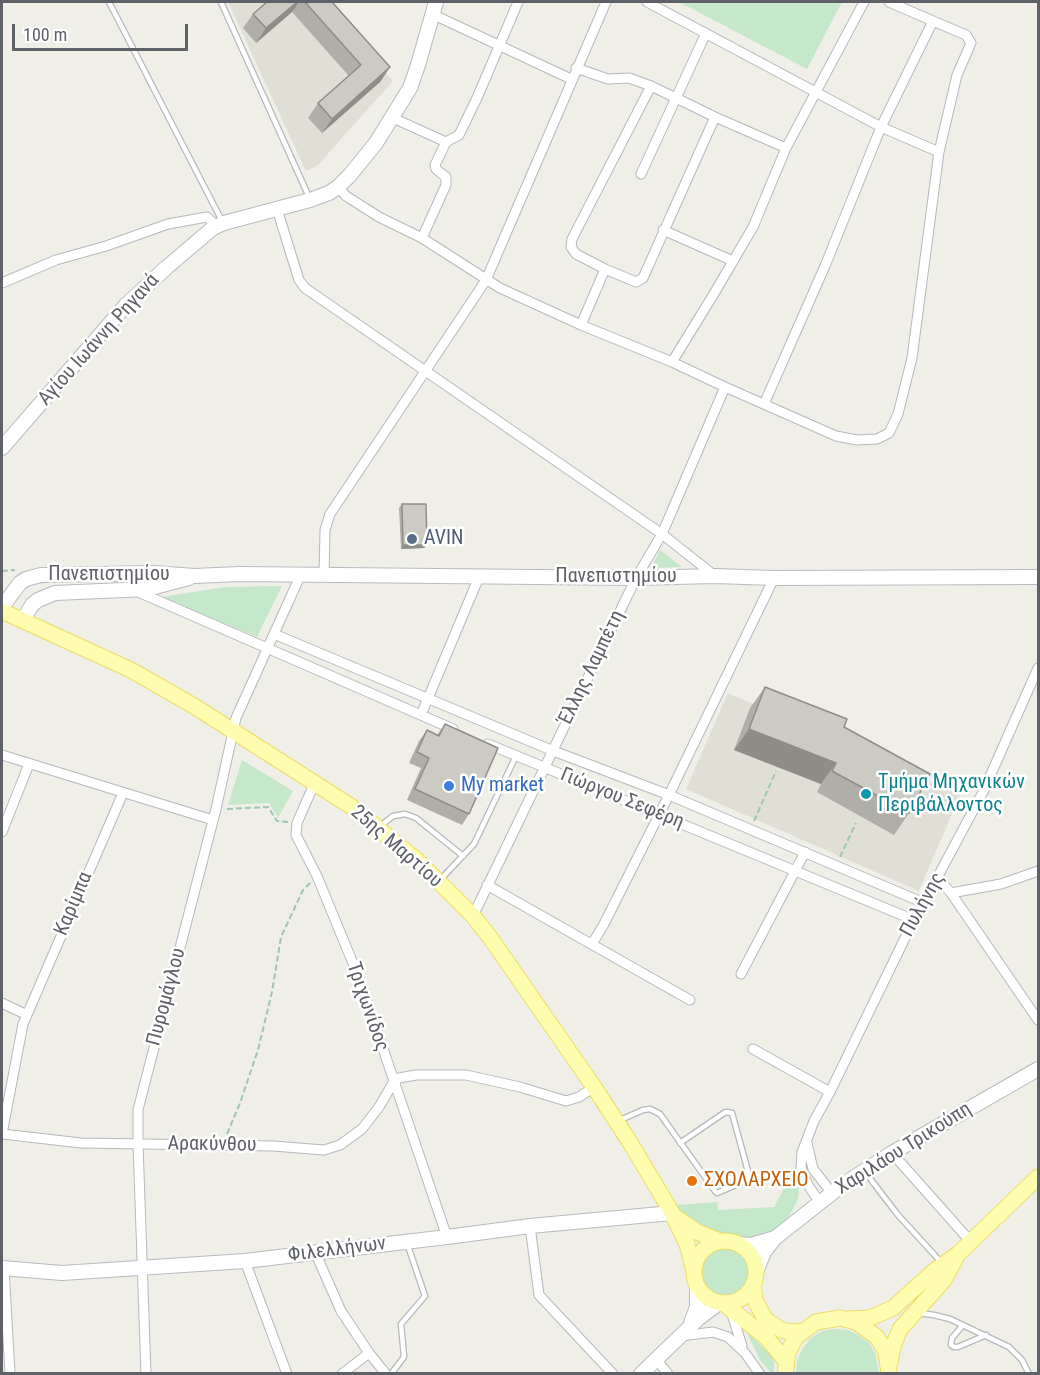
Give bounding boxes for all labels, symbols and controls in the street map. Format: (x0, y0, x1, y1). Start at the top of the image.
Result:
scale bar (15, 12, 190, 50)
text: 100 m (23, 24, 67, 45)
street label: Αγίου Ιωάννη Ρηγανά (34, 269, 164, 411)
place label: AVIN (424, 527, 463, 551)
marker: AVIN (405, 532, 419, 546)
street label: Πανεπιστημίου (48, 563, 170, 587)
street label: Πανεπιστημίου (555, 565, 677, 589)
street label: Έλλης Λαμπέτη (554, 607, 630, 729)
street label: Γιώργου Σεφέρη (557, 763, 687, 835)
place label: Τμήμα Μηχανικών Περιβάλλοντος (878, 771, 1025, 818)
place label: My market (461, 774, 544, 798)
marker: My market (442, 779, 456, 793)
marker: Τμήμα Μηχανικών Περιβάλλοντος (859, 787, 873, 801)
street label: 25ης Μαρτίου (345, 801, 447, 893)
street label: Καρίμπα (50, 869, 98, 939)
street label: Πυλήνης (896, 869, 950, 941)
street label: Πυρομάγλου (142, 946, 192, 1048)
street label: Τριχωνίδος (341, 959, 393, 1055)
street label: Χαριλάου Τρικούπη (832, 1098, 976, 1200)
street label: Αρακύνθου (167, 1132, 257, 1158)
place label: ΣΧΟΛΑΡΧΕΙΟ (704, 1169, 808, 1193)
marker: ΣΧΟΛΑΡΧΕΙΟ (685, 1174, 699, 1188)
street label: Φιλελλήνων (287, 1232, 387, 1268)

